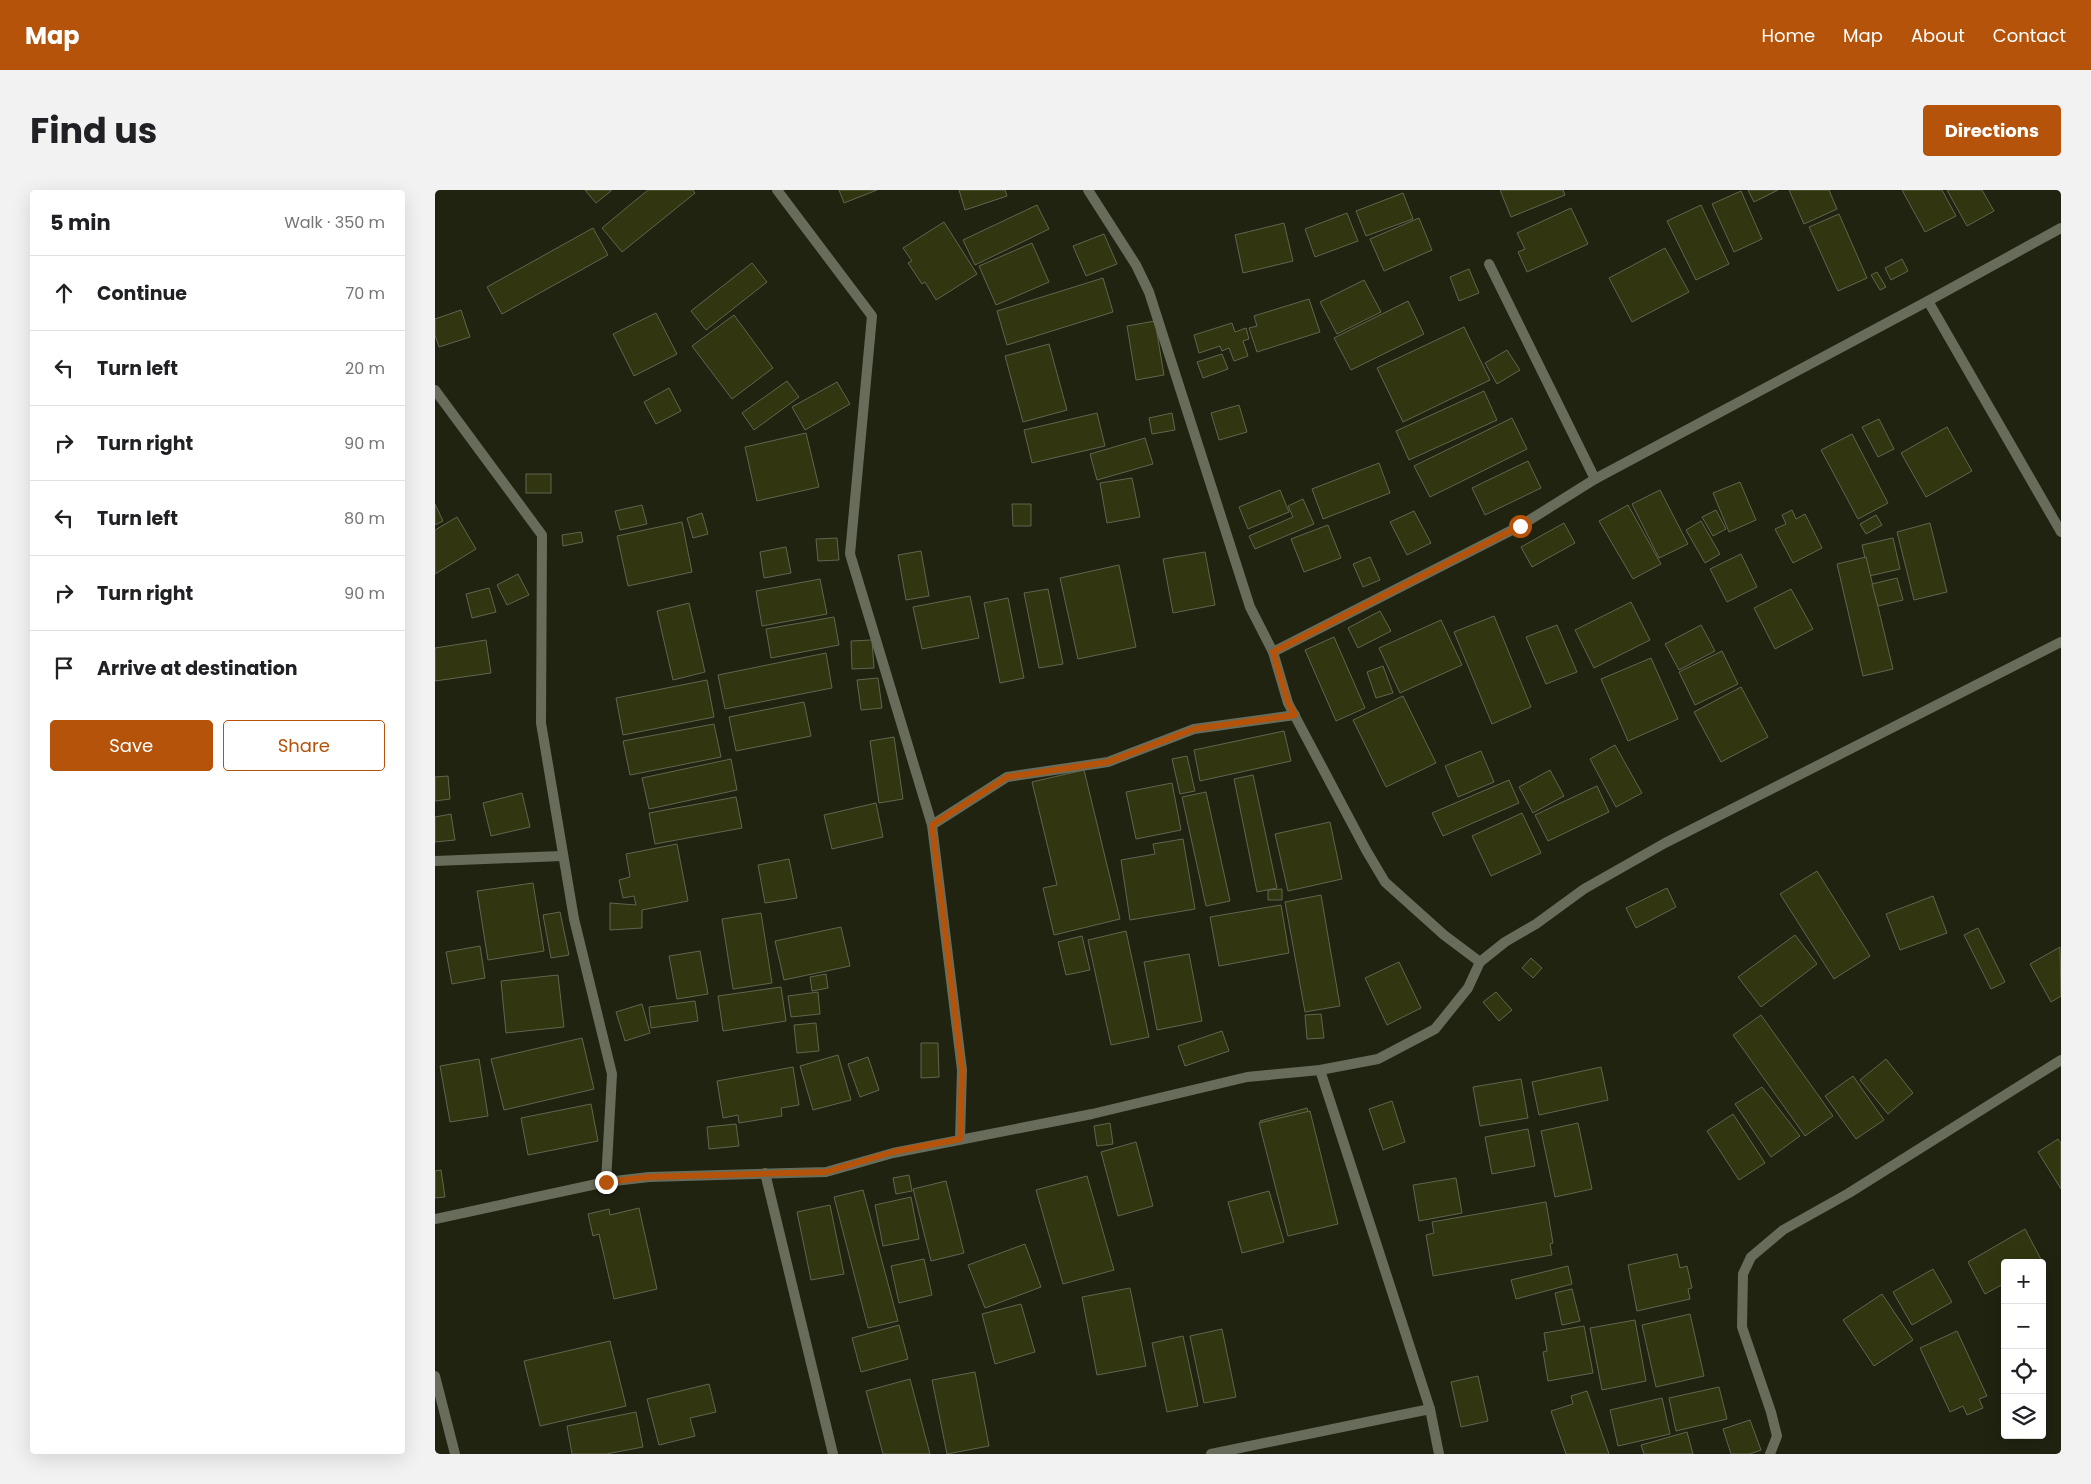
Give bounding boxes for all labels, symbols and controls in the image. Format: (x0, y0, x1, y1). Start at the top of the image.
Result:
text: Map (25, 19, 80, 52)
text: Home (1761, 23, 1815, 48)
text: Map (1843, 23, 1883, 48)
text: About (1911, 23, 1965, 48)
text: Contact (1993, 23, 2066, 48)
button: Directions (1923, 105, 2061, 156)
text: Find us (30, 106, 157, 155)
text: 5 min (50, 208, 111, 237)
text: Walk · 350 m (284, 211, 385, 234)
icon: ahead (50, 279, 78, 307)
text: Continue (97, 280, 187, 307)
text: 70 m (345, 282, 385, 305)
icon: left (50, 354, 78, 382)
text: Turn left (97, 355, 178, 382)
text: 20 m (345, 357, 385, 380)
icon: right (50, 429, 78, 457)
text: Turn right (97, 430, 193, 457)
text: 90 m (344, 432, 385, 455)
icon: left (50, 504, 78, 532)
text: Turn left (97, 505, 178, 532)
text: 80 m (344, 507, 385, 530)
route start (1509, 515, 1532, 538)
icon: right (50, 579, 78, 607)
text: Turn right (97, 580, 193, 607)
text: 90 m (344, 582, 385, 605)
icon: arrive (50, 654, 78, 682)
text: Arrive at destination (97, 655, 298, 682)
button: Save (50, 720, 213, 771)
button: Share (223, 720, 385, 771)
route end (595, 1171, 618, 1194)
map controls (2001, 1259, 2046, 1439)
button: + (2001, 1259, 2046, 1304)
button: − (2001, 1304, 2046, 1349)
button: locate (2001, 1349, 2046, 1394)
button: layers (2001, 1394, 2046, 1439)

